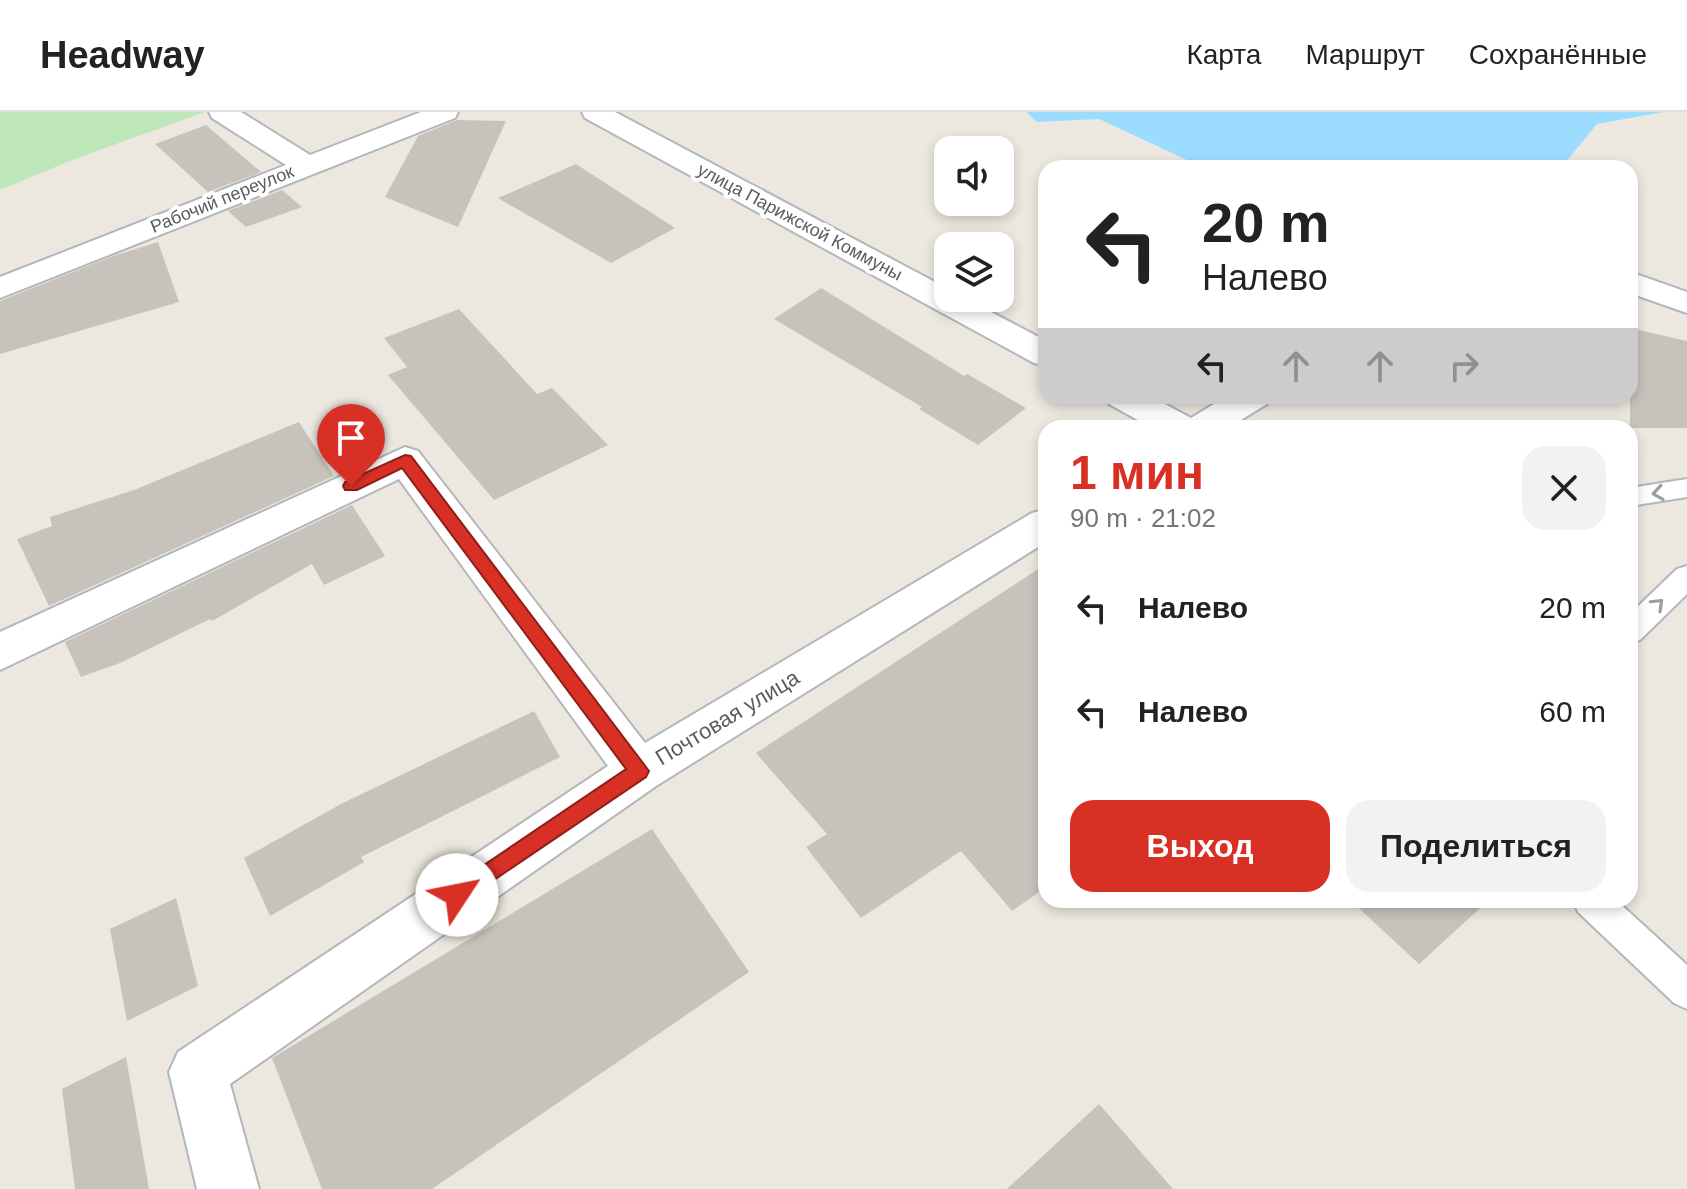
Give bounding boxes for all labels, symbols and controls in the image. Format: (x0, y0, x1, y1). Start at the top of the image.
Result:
text: Headway (40, 34, 205, 76)
text: Карта (1186, 39, 1261, 70)
text: Маршрут (1305, 39, 1425, 70)
text: Сохранённые (1469, 39, 1647, 70)
map controls (934, 136, 1014, 312)
button: sound (934, 136, 1014, 216)
street label: улица Парижской Коммуны (694, 159, 906, 285)
street label: Рабочий переулок (148, 161, 297, 237)
text: 20 m (1202, 191, 1330, 254)
icon: left (1070, 192, 1174, 296)
button: layers (934, 232, 1014, 312)
text: Налево (1202, 257, 1328, 298)
icon: left (1190, 344, 1234, 388)
icon: ahead (1274, 344, 1318, 388)
icon: ahead (1358, 344, 1402, 388)
icon: right (1442, 344, 1486, 388)
pin (317, 404, 385, 486)
icon: arrive (329, 416, 373, 460)
text: 1 мин (1070, 446, 1204, 499)
button: close (1522, 446, 1606, 530)
one-way arrow (1652, 483, 1665, 500)
text: 90 m · 21:02 (1070, 503, 1216, 533)
icon: left (1070, 586, 1114, 630)
text: Налево (1138, 591, 1248, 624)
text: 20 m (1539, 591, 1606, 624)
one-way arrow (1649, 600, 1664, 614)
street label: Почтовая улица (651, 664, 804, 770)
icon: left (1070, 690, 1114, 734)
text: Налево (1138, 695, 1248, 728)
text: 60 m (1539, 695, 1606, 728)
button: Выход (1070, 800, 1330, 892)
button: Поделиться (1346, 800, 1606, 892)
position arrow (415, 853, 499, 937)

